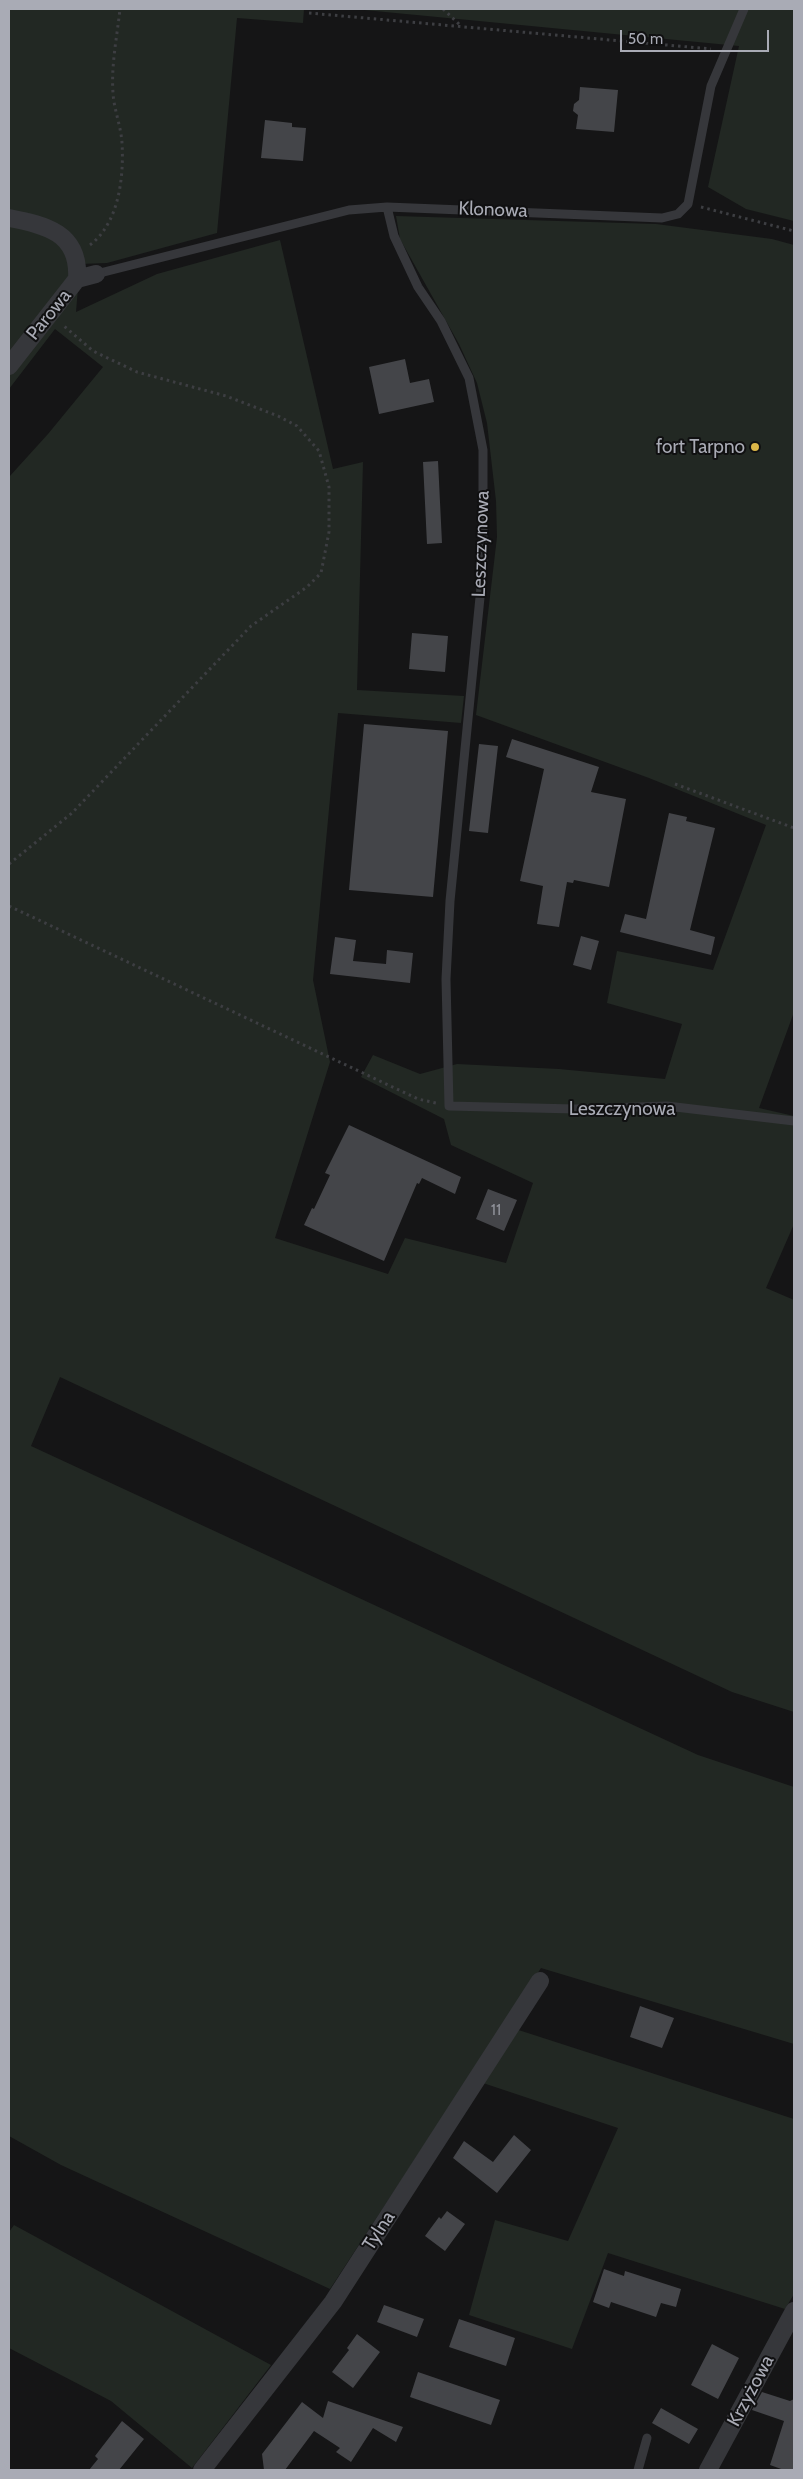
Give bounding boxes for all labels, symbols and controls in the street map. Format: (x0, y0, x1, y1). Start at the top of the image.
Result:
scale bar (623, 20, 772, 52)
text: 50 m (628, 30, 663, 48)
street label: Klonowa (458, 197, 528, 223)
street label: Parowa (22, 285, 76, 345)
place label: fort Tarpno (656, 436, 745, 458)
marker: fort Tarpno (749, 441, 761, 453)
street label: Leszczynowa (468, 490, 494, 598)
street label: Leszczynowa (569, 1098, 675, 1120)
house number: 11 (491, 1200, 501, 1220)
street label: Tylna (358, 2207, 400, 2255)
street label: Krzyżowa (723, 2351, 779, 2431)

